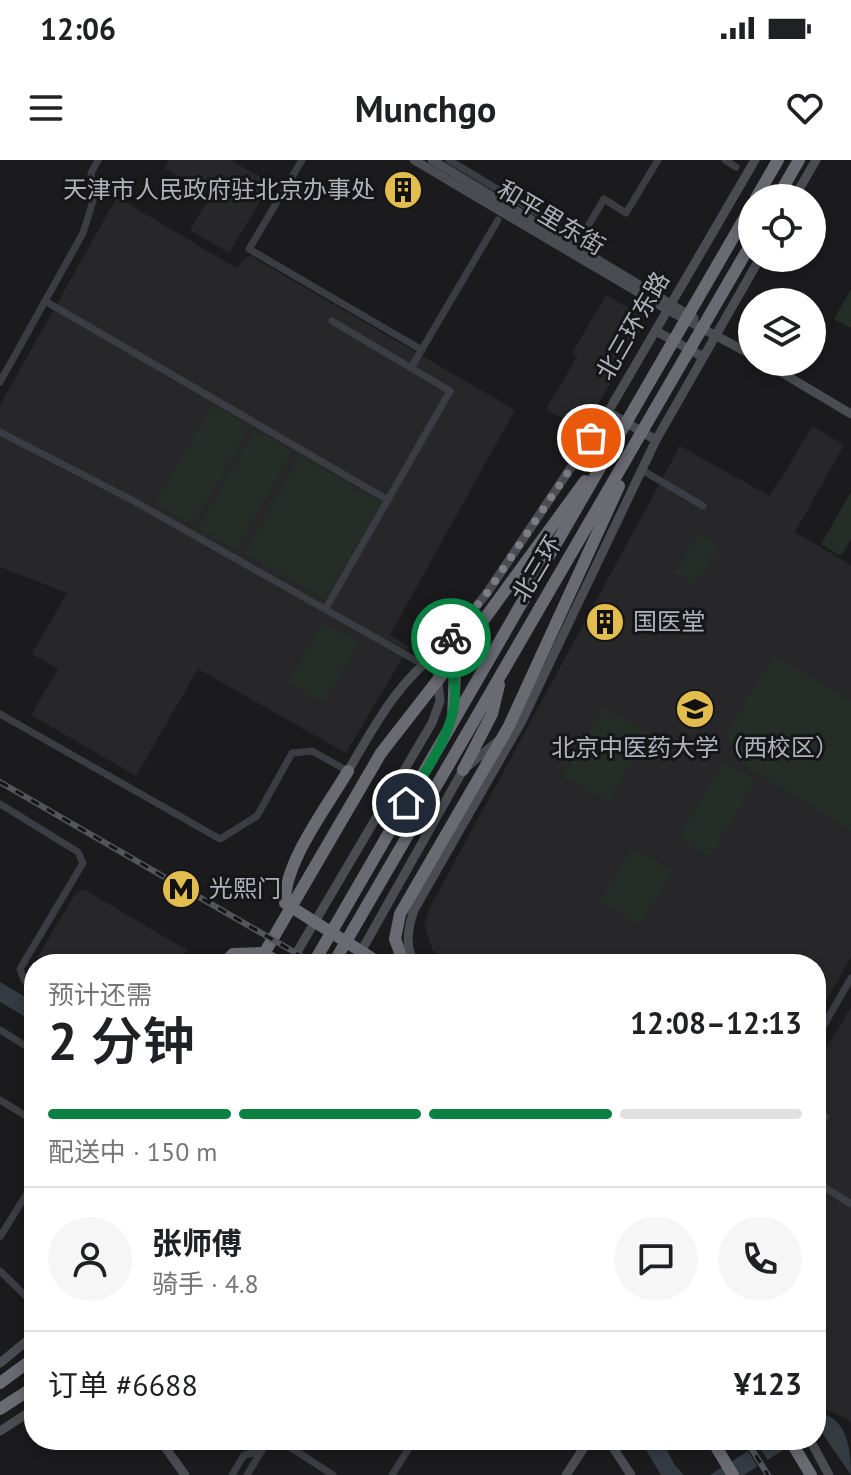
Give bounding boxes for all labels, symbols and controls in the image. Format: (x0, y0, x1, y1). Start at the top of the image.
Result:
text: 12:06 (40, 9, 116, 48)
text: Munchgo (355, 85, 496, 132)
icon: menu (24, 86, 68, 130)
icon: heart (783, 86, 827, 130)
building icon: 天津市人民政府驻北京办事处 (382, 169, 424, 211)
street label: 和平里东街 (492, 173, 611, 262)
place label: 天津市人民政府驻北京办事处 (63, 174, 375, 205)
map controls (738, 184, 826, 376)
button: locate (738, 184, 826, 272)
street label: 北三环东路 (589, 266, 676, 385)
button: layers (738, 288, 826, 376)
pin (557, 404, 625, 472)
icon: bag (569, 416, 613, 460)
street label: 北三环 (505, 530, 568, 608)
courier (411, 598, 491, 678)
building icon: 国医堂 (584, 601, 626, 643)
place label: 国医堂 (633, 606, 705, 637)
icon: bike (429, 616, 473, 660)
school or university icon: 北京中医药大学（西校区） (674, 688, 716, 730)
place label: 北京中医药大学（西校区） (551, 732, 839, 763)
pin (372, 769, 440, 837)
icon: home (384, 781, 428, 825)
metro station icon: 光熙门 (160, 868, 202, 910)
place label: 光熙门 (209, 873, 281, 904)
text: 预计还需 (48, 978, 152, 1011)
text: 12:08–12:13 (630, 1003, 802, 1042)
text: 2 分钟 (48, 1007, 195, 1074)
text: 配送中 · 150 m (48, 1135, 217, 1168)
button: person (48, 1217, 132, 1301)
button: chat (614, 1217, 698, 1301)
button: phone (718, 1217, 802, 1301)
text: 张师傅 (152, 1223, 242, 1262)
text: 骑手 · 4.8 (152, 1267, 259, 1300)
text: ¥123 (734, 1364, 802, 1403)
text: 订单 #6688 (48, 1365, 198, 1404)

